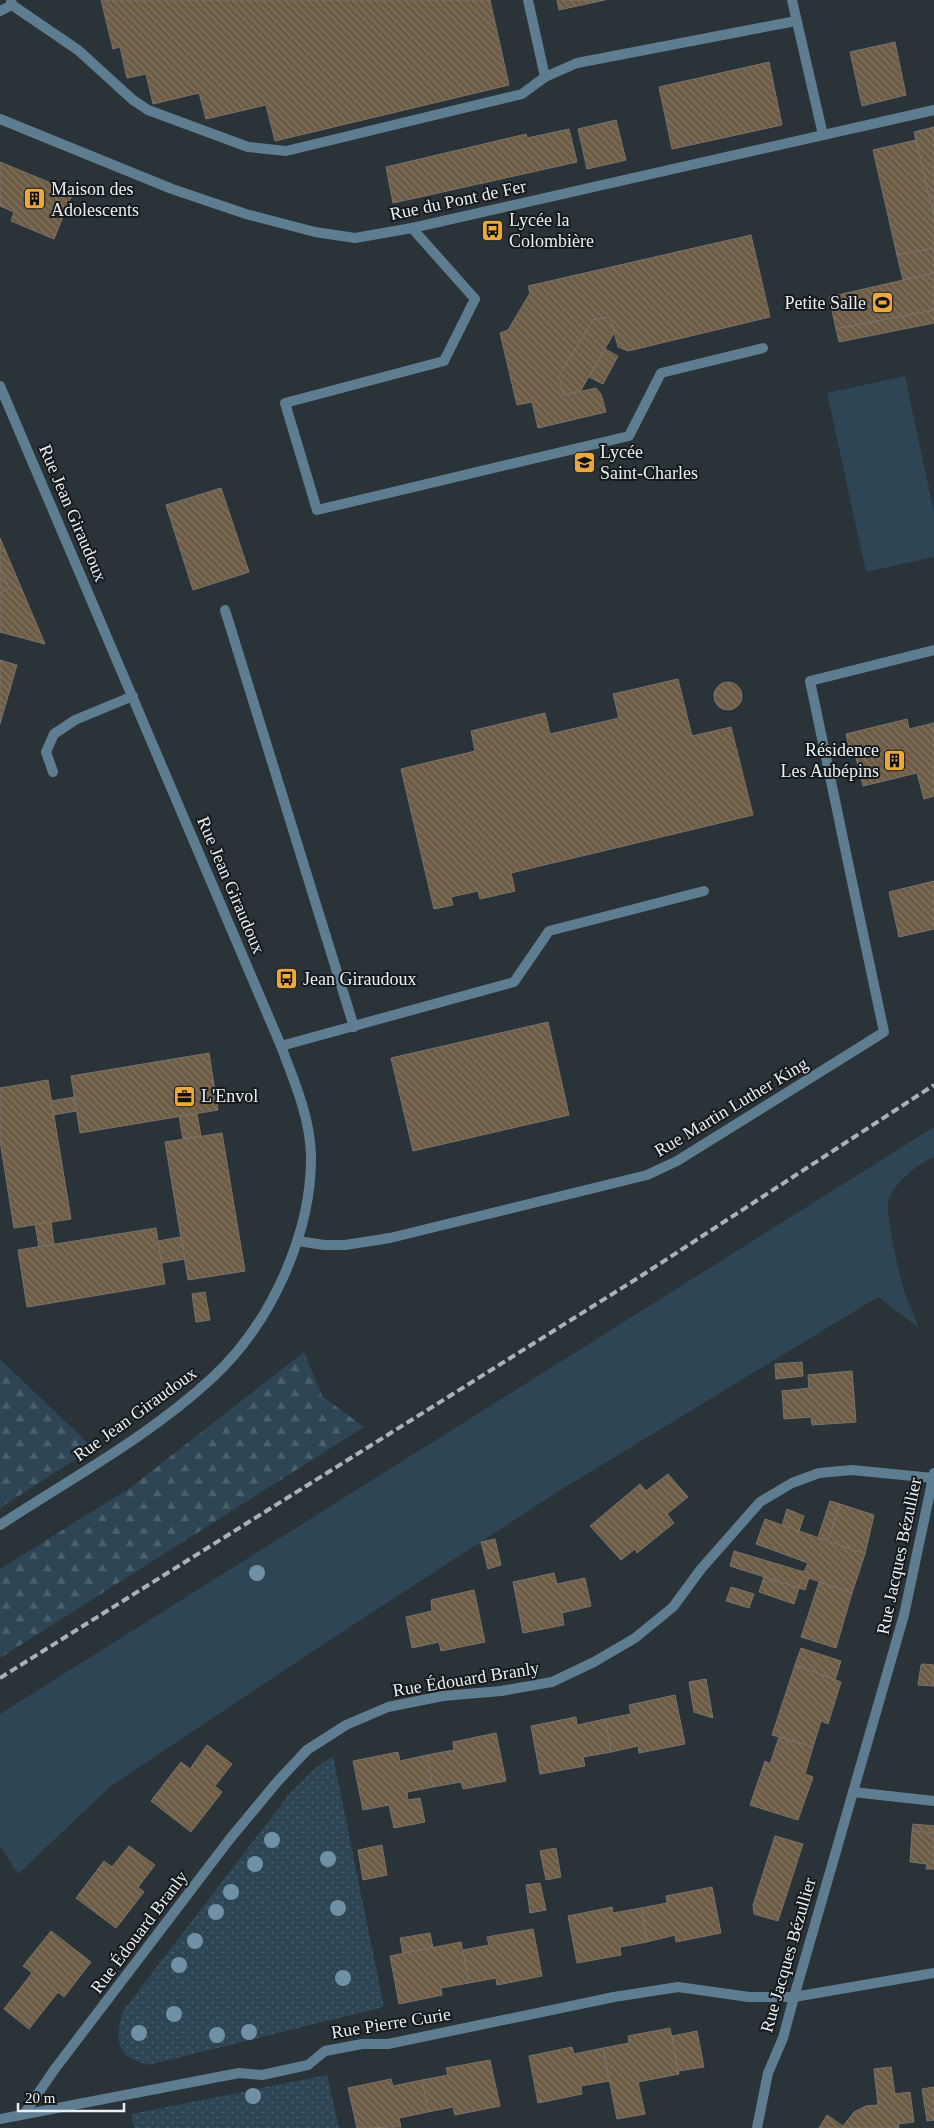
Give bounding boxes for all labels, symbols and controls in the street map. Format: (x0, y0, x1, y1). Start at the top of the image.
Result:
street label: Rue du Pont de Fer (388, 176, 528, 224)
place label: Maison des Adolescents (51, 179, 139, 220)
building icon: Maison des Adolescents (23, 187, 47, 211)
place label: Lycée la Colombière (509, 210, 594, 251)
bus stop icon: Lycée la Colombière (481, 218, 505, 242)
sports icon: Petite Salle (870, 291, 894, 315)
place label: Petite Salle (785, 293, 866, 313)
street label: Rue Jean Giraudoux (35, 441, 111, 585)
place label: Lycée Saint-Charles (600, 442, 698, 483)
school or university icon: Lycée Saint-Charles (572, 450, 596, 474)
place label: Résidence Les Aubépins (781, 740, 879, 781)
building icon: Résidence Les Aubépins (883, 748, 907, 772)
street label: Rue Jean Giraudoux (193, 813, 269, 957)
bus stop icon: Jean Giraudoux (275, 967, 299, 991)
place label: Jean Giraudoux (303, 969, 416, 989)
street label: Rue Martin Luther King (651, 1053, 811, 1161)
office icon: L'Envol (173, 1084, 197, 1108)
place label: L'Envol (201, 1086, 258, 1106)
street label: Rue Jean Giraudoux (70, 1363, 200, 1465)
street label: Rue Jacques Bézullier (873, 1476, 925, 1636)
street label: Rue Édouard Branly (391, 1657, 541, 1700)
street label: Rue Édouard Branly (86, 1866, 192, 1997)
street label: Rue Jacques Bézullier (756, 1875, 820, 2035)
street label: Rue Pierre Curie (330, 2004, 452, 2042)
scale bar (18, 2080, 124, 2112)
text: 20 m (25, 2090, 56, 2106)

